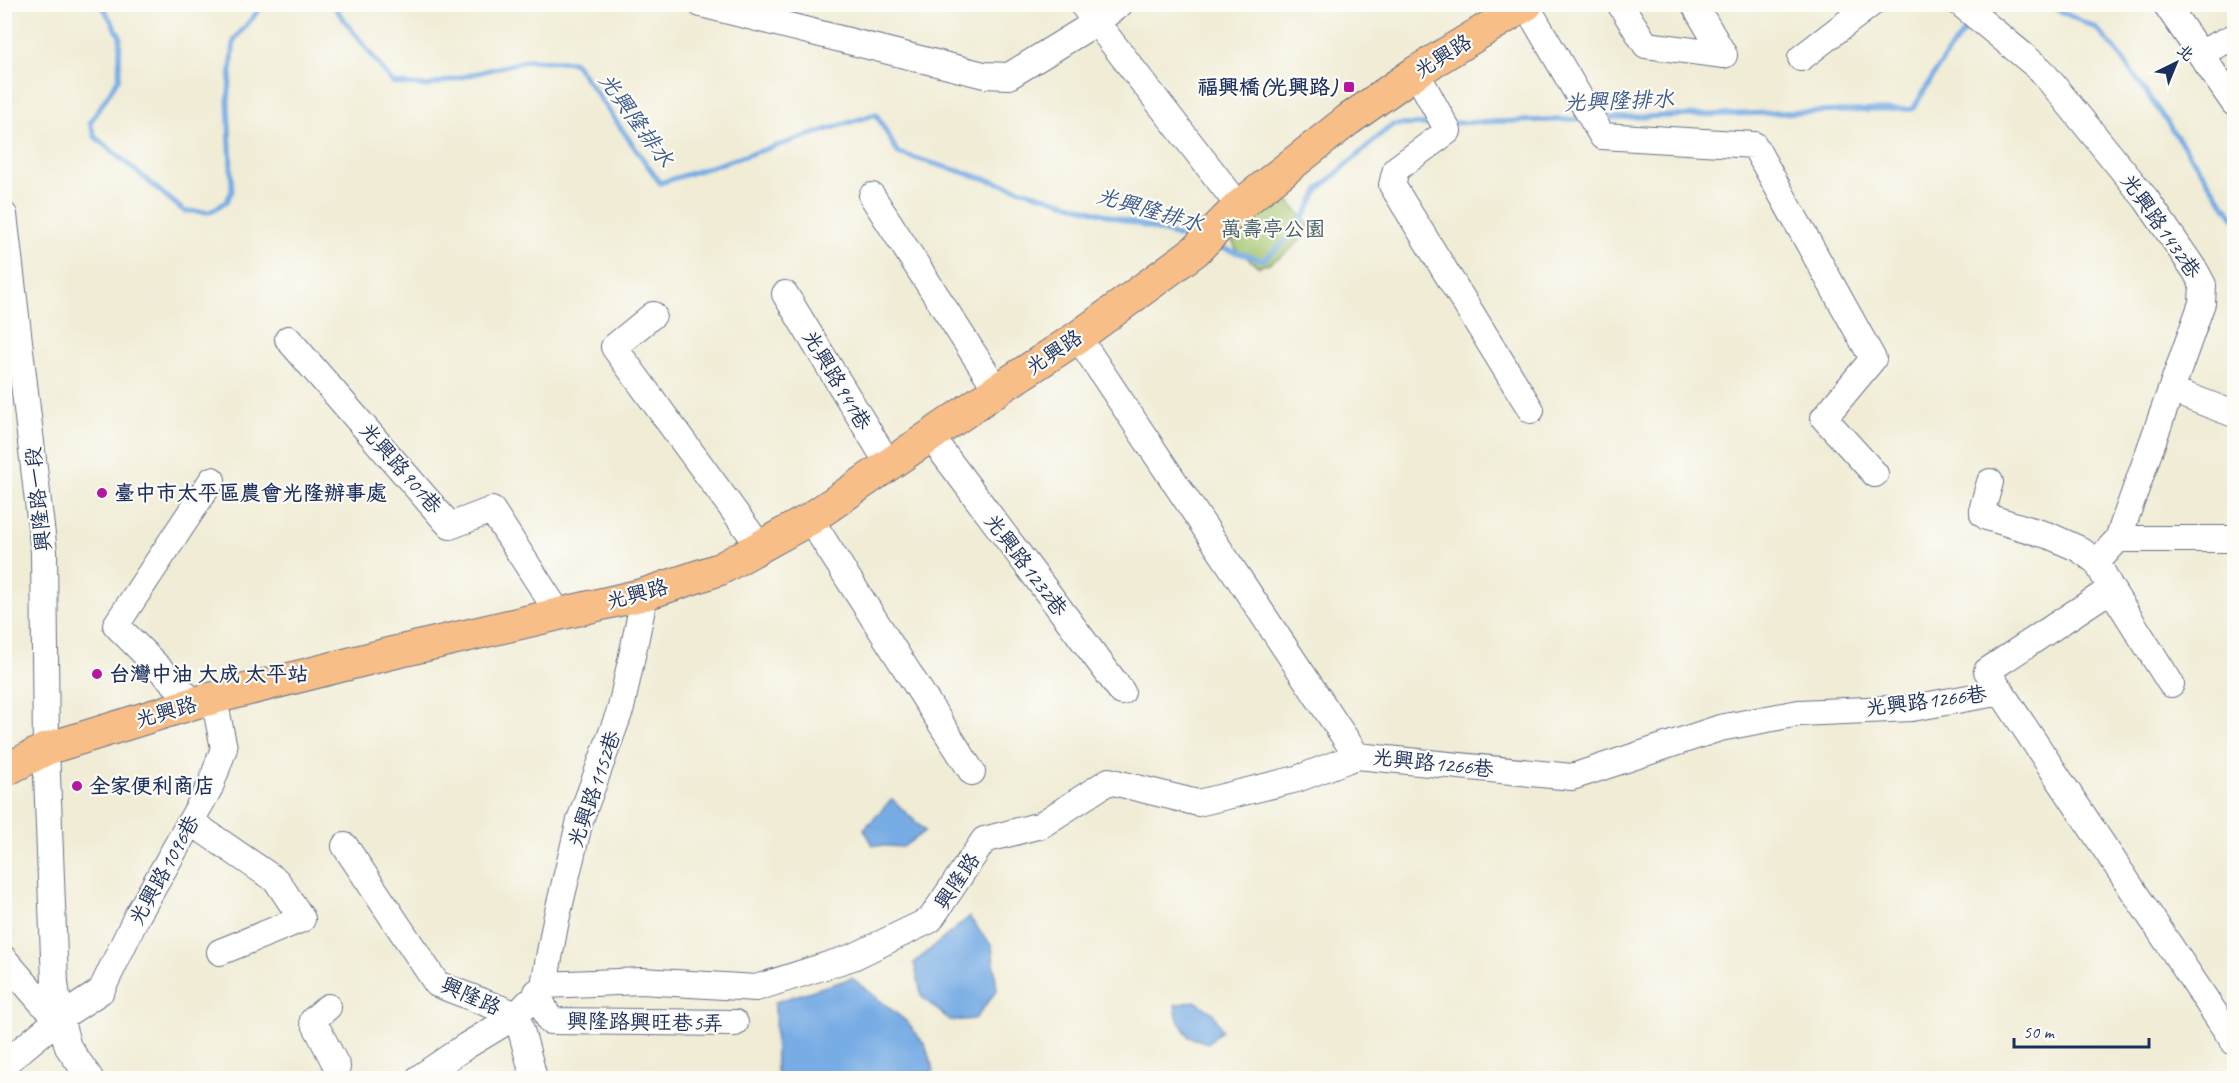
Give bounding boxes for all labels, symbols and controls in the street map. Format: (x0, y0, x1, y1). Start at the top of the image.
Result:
street label: 光興路 (1409, 28, 1477, 84)
north arrow (2146, 33, 2206, 93)
text: 北 (2173, 40, 2198, 66)
water label: 光興隆排水 (592, 67, 680, 174)
place label: 福興橋(光興路) (1197, 74, 1339, 100)
marker: 福興橋(光興路) (1342, 80, 1356, 94)
water label: 光興隆排水 (1564, 85, 1675, 117)
street label: 光興路1432巷 (2115, 169, 2207, 283)
water label: 光興隆排水 (1093, 181, 1208, 239)
park label: 萬壽亭公園 (1221, 216, 1326, 242)
street label: 光興路 (1021, 324, 1087, 380)
street label: 光興路941巷 (797, 325, 877, 435)
street label: 光興路901巷 (354, 417, 448, 519)
street label: 興隆路一段 (20, 445, 56, 553)
place label: 臺中市太平區農會光隆辦事處 (114, 480, 387, 506)
marker: 臺中市太平區農會光隆辦事處 (95, 486, 109, 500)
street label: 光興路1232巷 (979, 509, 1073, 621)
street label: 光興路 (603, 573, 671, 615)
place label: 台灣中油 大成 太平站 (109, 661, 308, 687)
marker: 台灣中油 大成 太平站 (90, 667, 104, 681)
street label: 光興路1266巷 (1864, 681, 1988, 721)
street label: 光興路 (132, 691, 200, 733)
street label: 光興路1152巷 (562, 727, 626, 851)
street label: 光興路1266巷 (1371, 744, 1495, 782)
place label: 全家便利商店 (89, 773, 215, 799)
marker: 全家便利商店 (70, 779, 84, 793)
street label: 光興路1096巷 (123, 810, 205, 930)
street label: 興隆路 (929, 848, 985, 914)
street label: 興隆路 (437, 971, 505, 1021)
street label: 興隆路興旺巷5弄 (567, 1008, 723, 1036)
scale bar (2014, 1011, 2149, 1049)
text: 50 m (2023, 1021, 2056, 1043)

